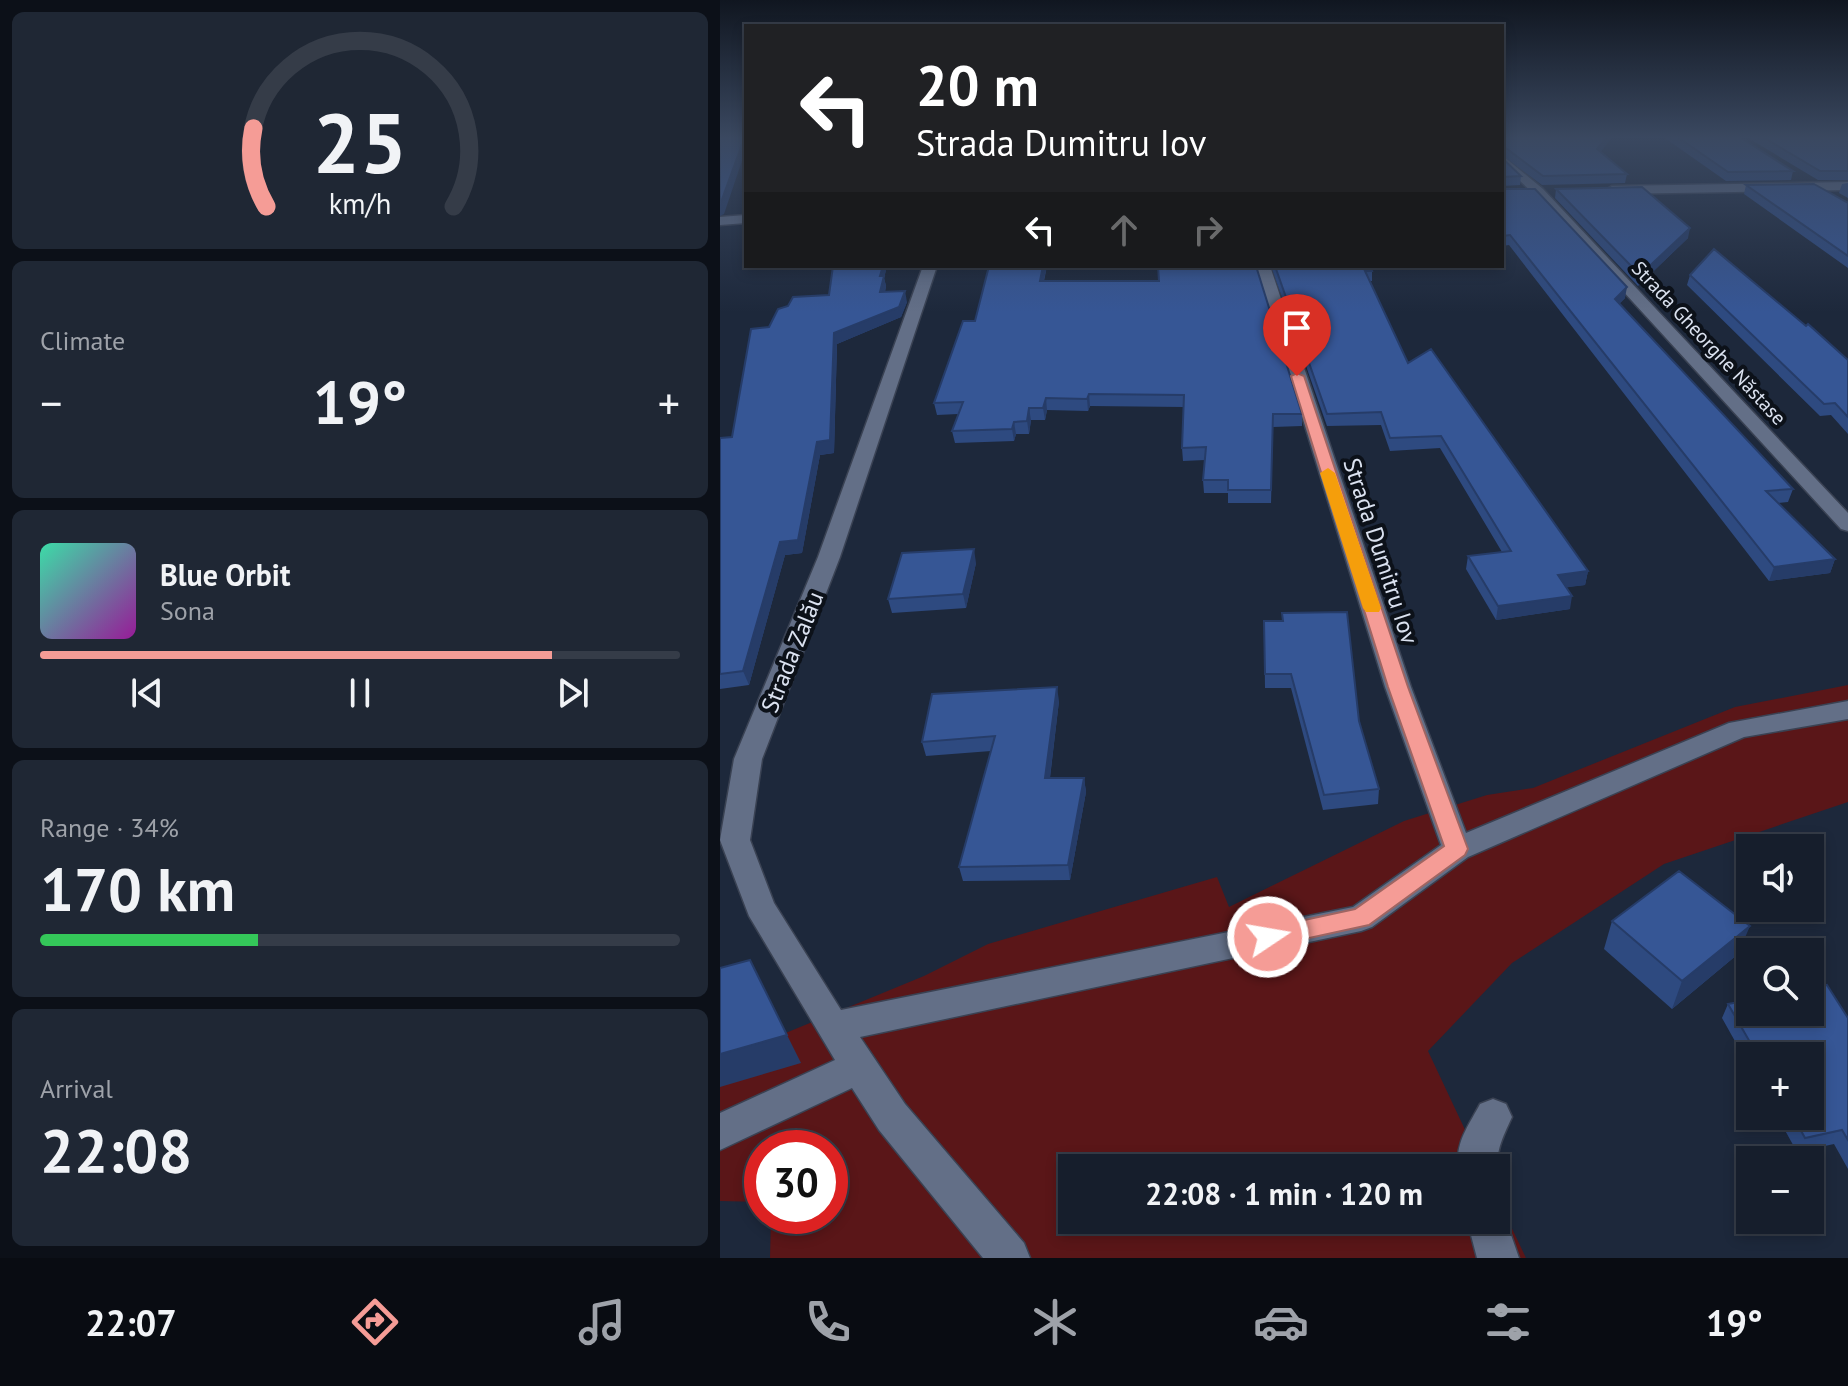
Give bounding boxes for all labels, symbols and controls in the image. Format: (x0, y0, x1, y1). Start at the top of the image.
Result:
text: 20 m (916, 49, 1039, 121)
icon: left (784, 56, 888, 160)
text: 25 (313, 87, 407, 195)
text: Strada Dumitru Iov (916, 119, 1206, 166)
text: km/h (329, 185, 391, 222)
icon: left (1018, 208, 1062, 252)
icon: ahead (1102, 208, 1146, 252)
icon: right (1186, 208, 1230, 252)
street label: Strada Gheorghe Năstase (1626, 255, 1792, 431)
pin (1263, 294, 1331, 376)
icon: arrive (1275, 306, 1319, 350)
text: Climate (40, 324, 125, 357)
text: 19° (313, 363, 407, 441)
text: − (40, 374, 62, 431)
text: + (658, 374, 680, 431)
street label: Strada Dumitru Iov (1336, 454, 1426, 648)
text: Blue Orbit (160, 555, 290, 594)
street label: Strada Zalău (754, 587, 830, 717)
text: Sona (160, 594, 215, 627)
icon: previous (125, 671, 169, 715)
icon: pause (338, 671, 382, 715)
icon: next (551, 671, 595, 715)
text: Range · 34% (40, 811, 179, 844)
map controls (1736, 834, 1824, 1234)
button: sound (1736, 834, 1824, 922)
text: 170 km (40, 850, 235, 928)
position arrow (1226, 895, 1310, 979)
button: search (1736, 938, 1824, 1026)
button: + (1736, 1042, 1824, 1130)
text: Arrival (40, 1072, 113, 1105)
text: 22:08 (40, 1111, 192, 1189)
speed limit sign: 30 (744, 1130, 848, 1234)
button: − (1736, 1146, 1824, 1234)
text: 22:08 · 1 min · 120 m (1145, 1174, 1423, 1213)
icon: directions (347, 1294, 403, 1350)
icon: music (574, 1294, 630, 1350)
icon: phone (800, 1294, 856, 1350)
icon: climate (1027, 1294, 1083, 1350)
icon: car (1253, 1294, 1309, 1350)
icon: filters (1480, 1294, 1536, 1350)
text: 22:07 (85, 1299, 177, 1346)
text: 19° (1706, 1299, 1763, 1346)

